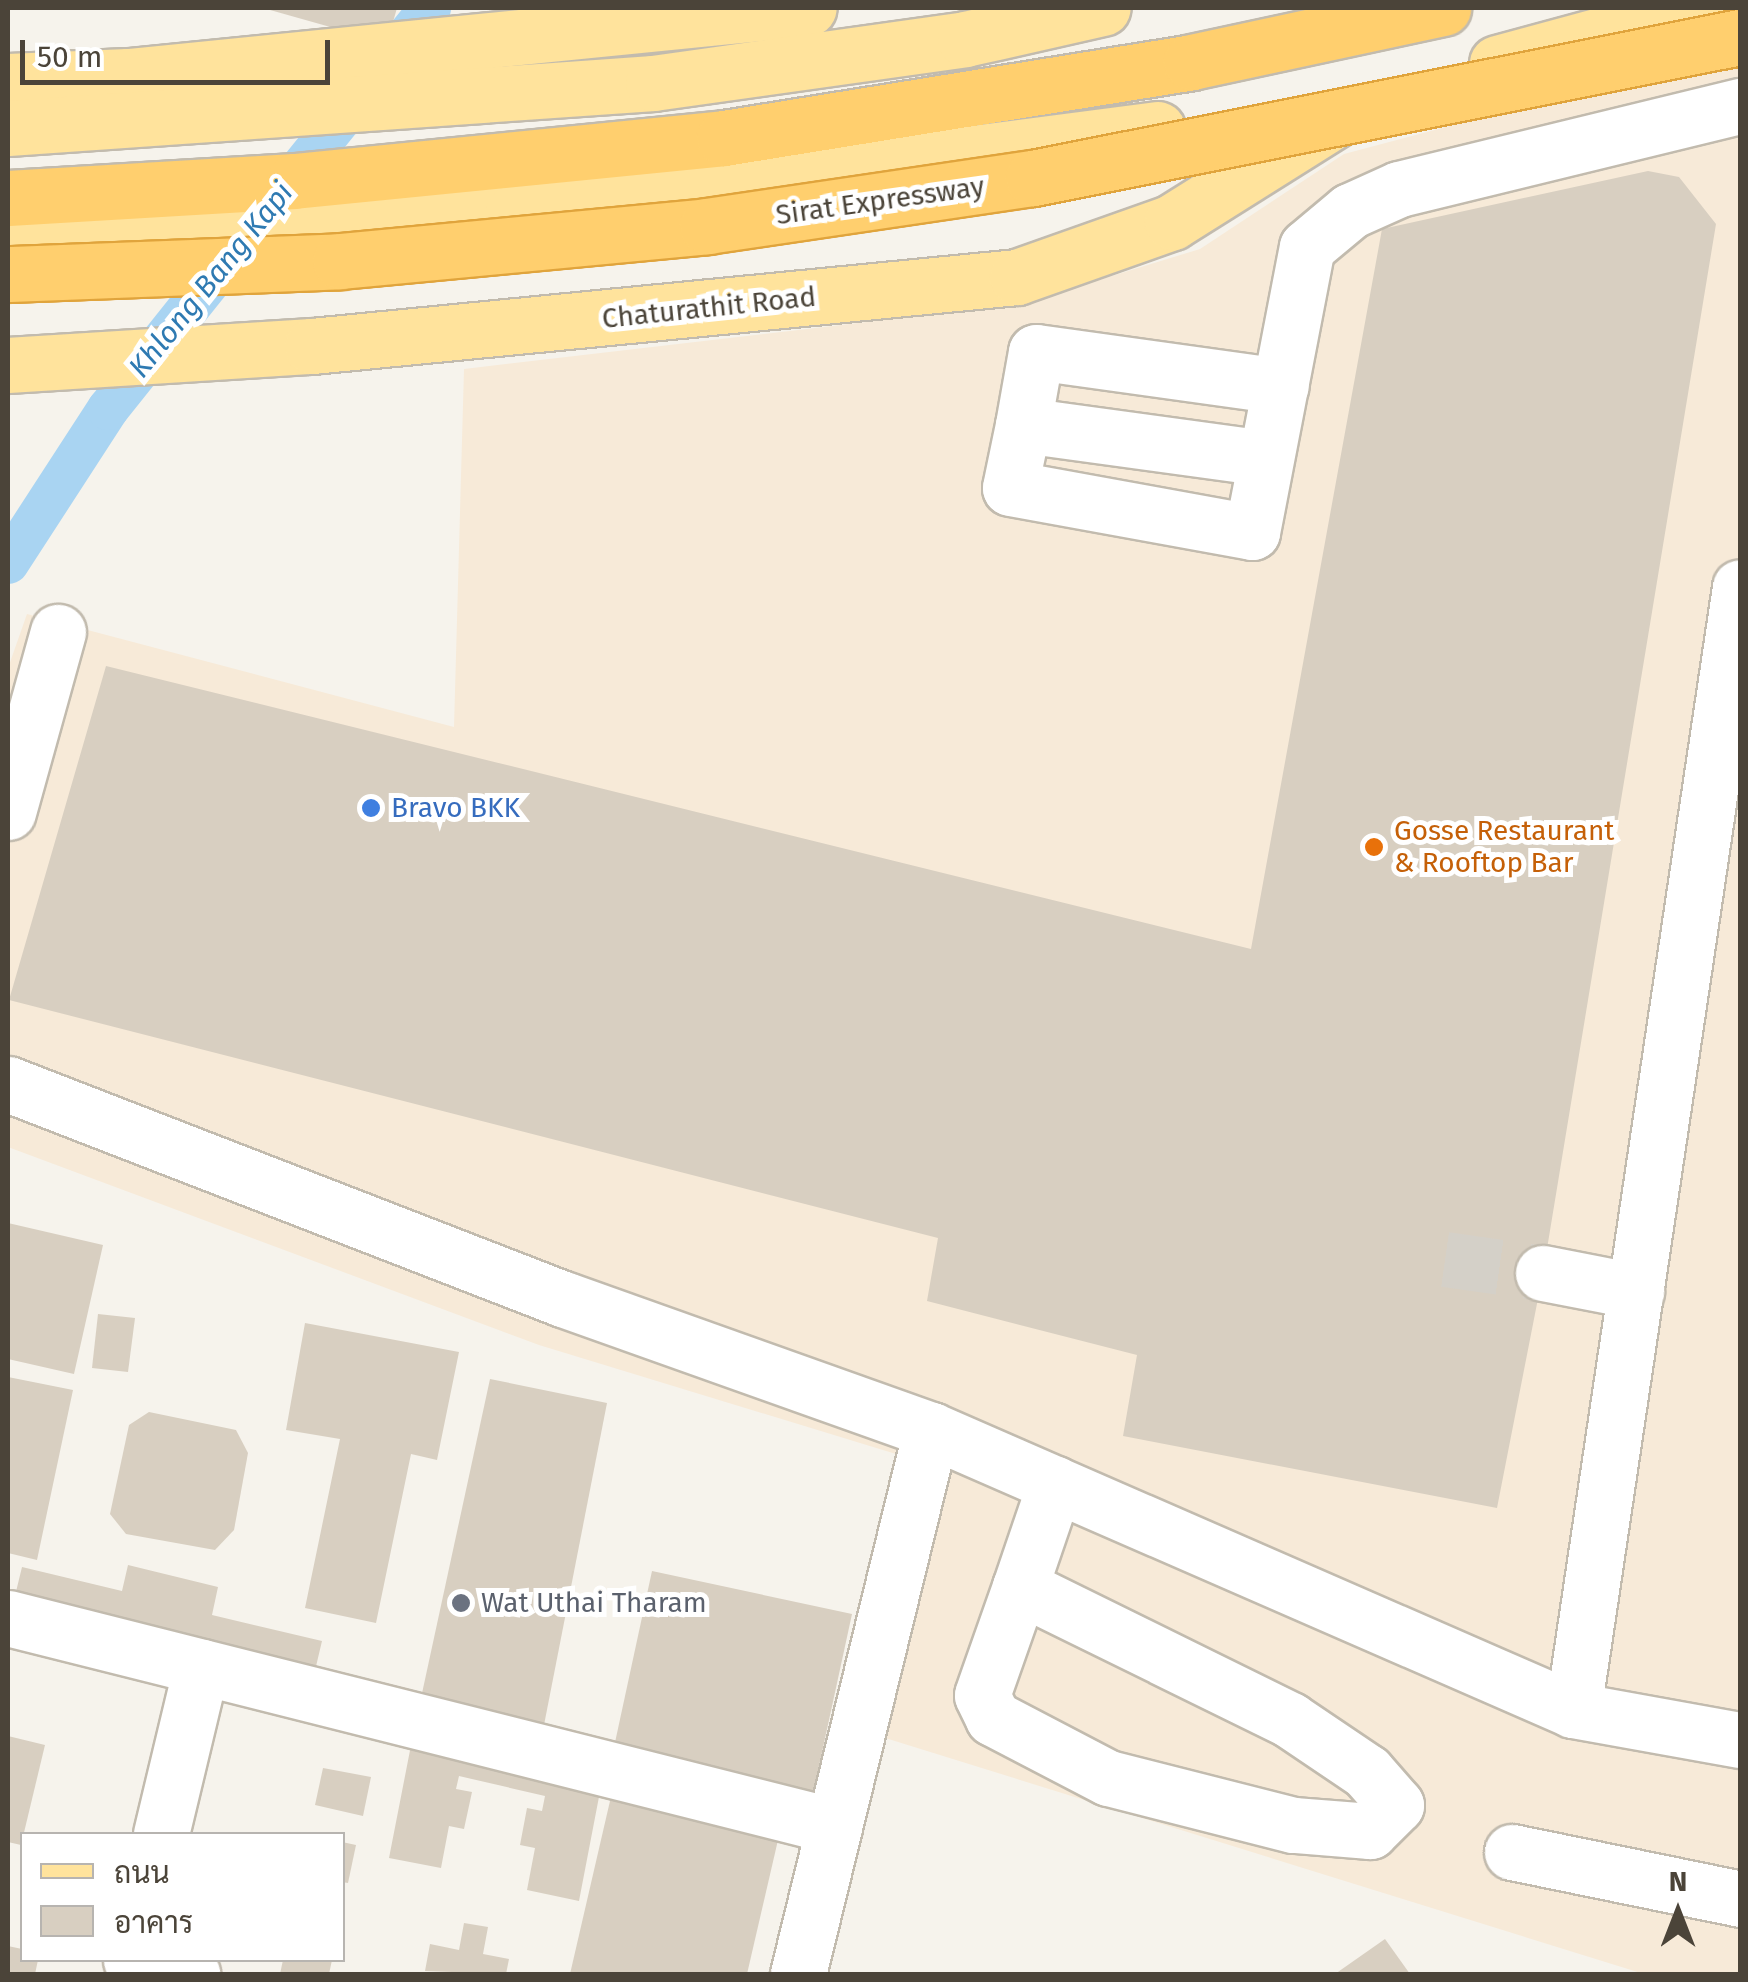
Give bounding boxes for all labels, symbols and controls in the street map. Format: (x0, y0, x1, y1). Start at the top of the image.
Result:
scale bar (25, 20, 335, 82)
text: 50 m (37, 39, 102, 75)
street label: Sirat Expressway (774, 170, 986, 232)
water label: Khlong Bang Kapi (121, 175, 301, 385)
street label: Chaturathit Road (600, 280, 818, 336)
place label: Bravo BKK (391, 791, 520, 825)
marker: Bravo BKK (360, 797, 382, 819)
place label: Gosse Restaurant & Rooftop Bar (1394, 814, 1614, 880)
marker: Gosse Restaurant & Rooftop Bar (1363, 836, 1385, 858)
place label: Wat Uthai Tharam (481, 1586, 707, 1620)
marker: Wat Uthai Tharam (450, 1592, 472, 1614)
legend (20, 1832, 345, 1962)
text: ถนน (114, 1855, 170, 1891)
north arrow (1628, 1862, 1728, 1962)
text: N (1669, 1865, 1687, 1898)
text: อาคาร (114, 1905, 193, 1941)

